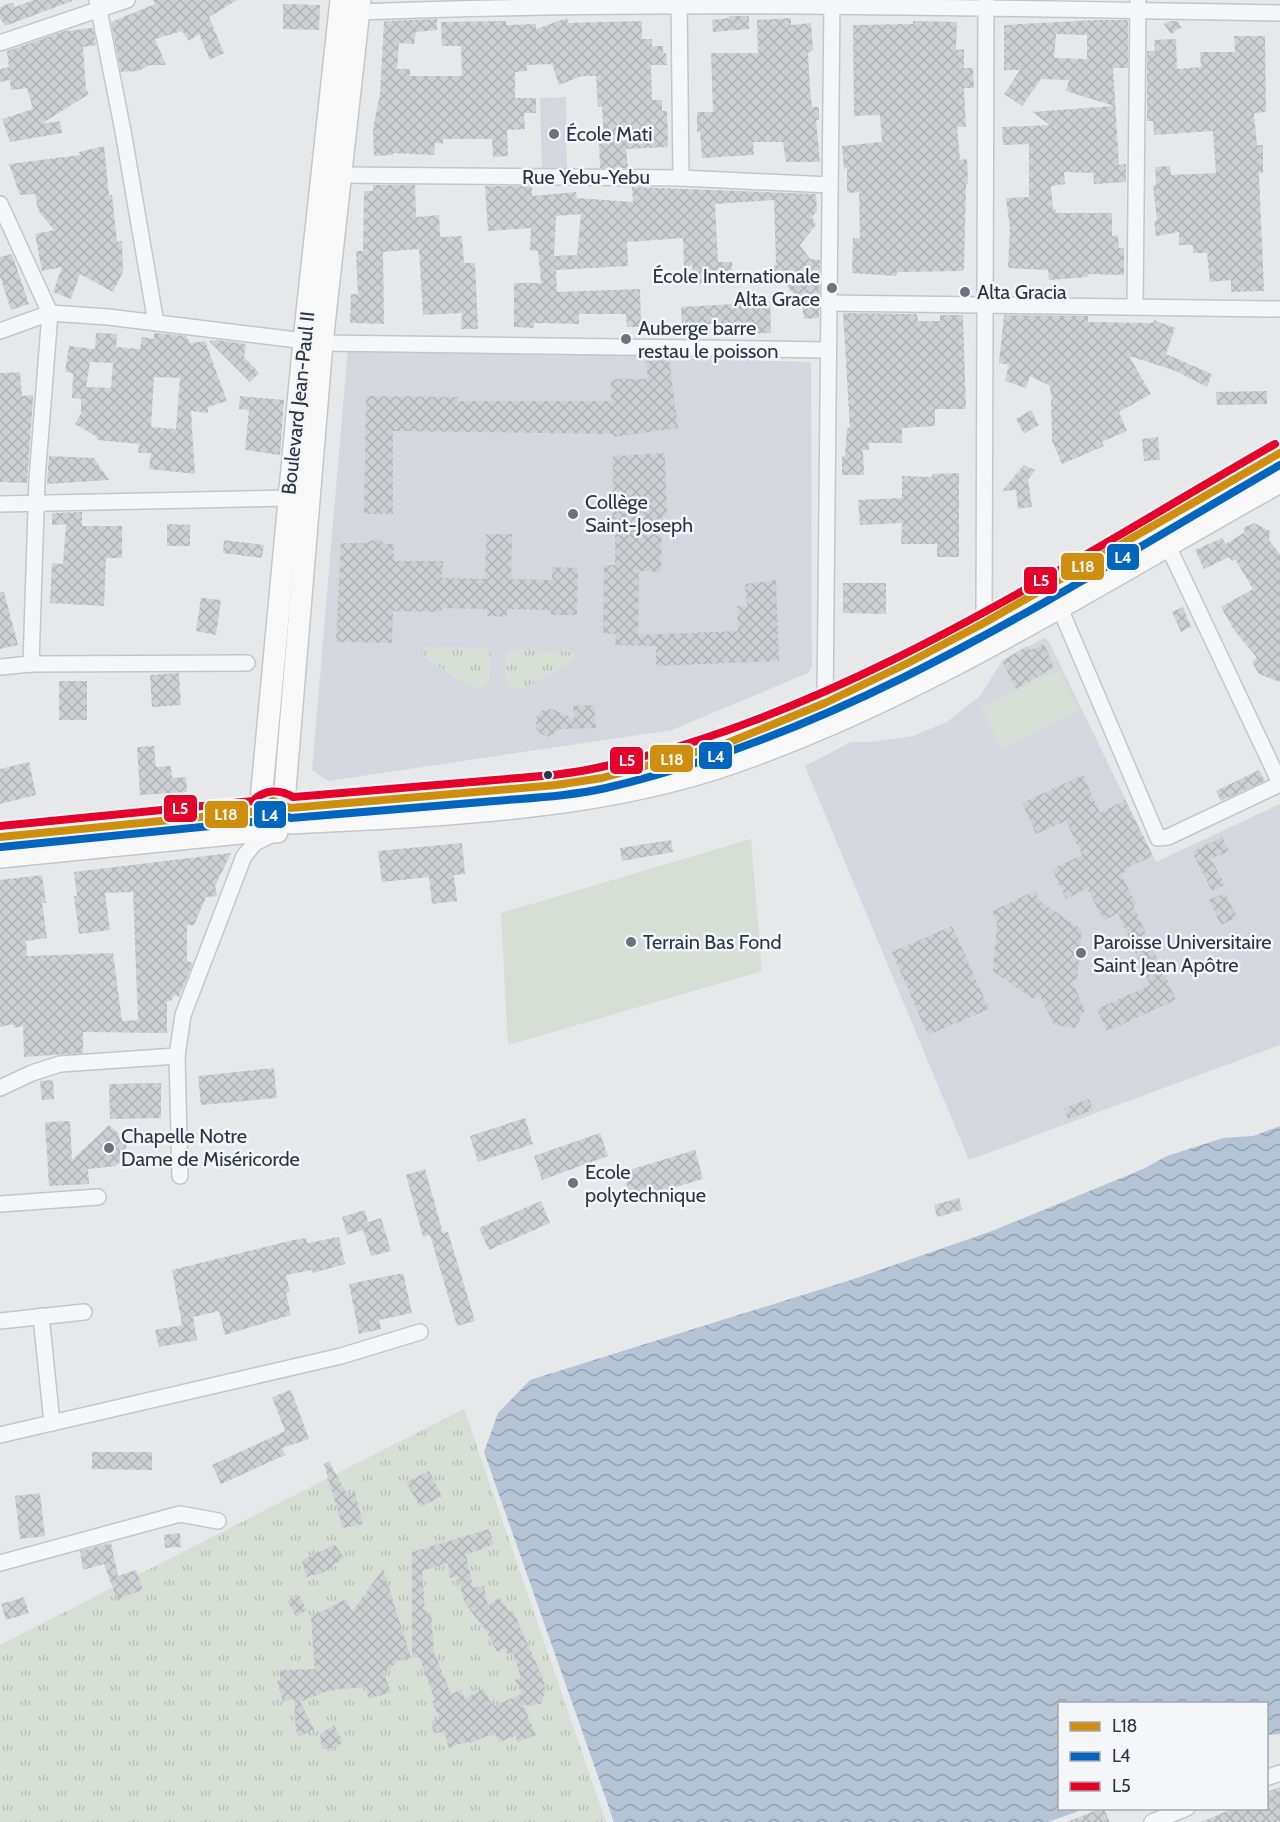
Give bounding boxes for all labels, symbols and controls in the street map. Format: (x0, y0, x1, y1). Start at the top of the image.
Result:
place label: École Mati (566, 122, 653, 146)
marker: École Mati (547, 127, 561, 141)
street label: Rue Yebu-Yebu (522, 165, 650, 189)
place label: École Internationale Alta Grace (653, 264, 820, 311)
place label: Alta Gracia (977, 280, 1067, 304)
marker: École Internationale Alta Grace (825, 281, 839, 295)
marker: Alta Gracia (958, 285, 972, 299)
street label: Boulevard Jean-Paul II (276, 310, 320, 496)
place label: Auberge barre restau le poisson (638, 316, 778, 363)
marker: Auberge barre restau le poisson (619, 332, 633, 346)
place label: Collège Saint-Joseph (585, 490, 693, 537)
marker: Collège Saint-Joseph (566, 507, 580, 521)
line badge: L4 (1106, 543, 1140, 571)
text: L4 (1114, 548, 1132, 567)
line badge: L18 (1060, 552, 1105, 581)
text: L18 (1071, 557, 1095, 576)
line badge: L5 (1023, 566, 1058, 595)
text: L5 (1033, 571, 1049, 590)
line badge: L4 (698, 741, 733, 770)
line badge: L18 (649, 744, 694, 773)
line badge: L5 (609, 746, 644, 775)
text: L4 (707, 747, 725, 766)
text: L18 (660, 750, 684, 769)
text: L5 (619, 751, 635, 770)
unlabelled marker (542, 769, 554, 781)
line badge: L5 (163, 794, 198, 823)
text: L5 (172, 799, 188, 818)
line badge: L18 (204, 800, 249, 829)
line badge: L4 (253, 800, 287, 829)
text: L18 (214, 805, 238, 824)
text: L4 (261, 806, 279, 825)
place label: Terrain Bas Fond (643, 930, 782, 954)
place label: Paroisse Universitaire Saint Jean Apôtre (1093, 930, 1272, 977)
marker: Terrain Bas Fond (624, 935, 638, 949)
marker: Paroisse Universitaire Saint Jean Apôtre (1074, 946, 1088, 960)
place label: Chapelle Notre Dame de Miséricorde (121, 1124, 300, 1171)
marker: Chapelle Notre Dame de Miséricorde (102, 1141, 116, 1155)
place label: Ecole polytechnique (585, 1160, 706, 1207)
marker: Ecole polytechnique (566, 1176, 580, 1190)
legend (1058, 1702, 1268, 1810)
text: L18 (1112, 1715, 1137, 1737)
text: L4 (1112, 1745, 1130, 1767)
text: L5 (1112, 1775, 1131, 1797)

